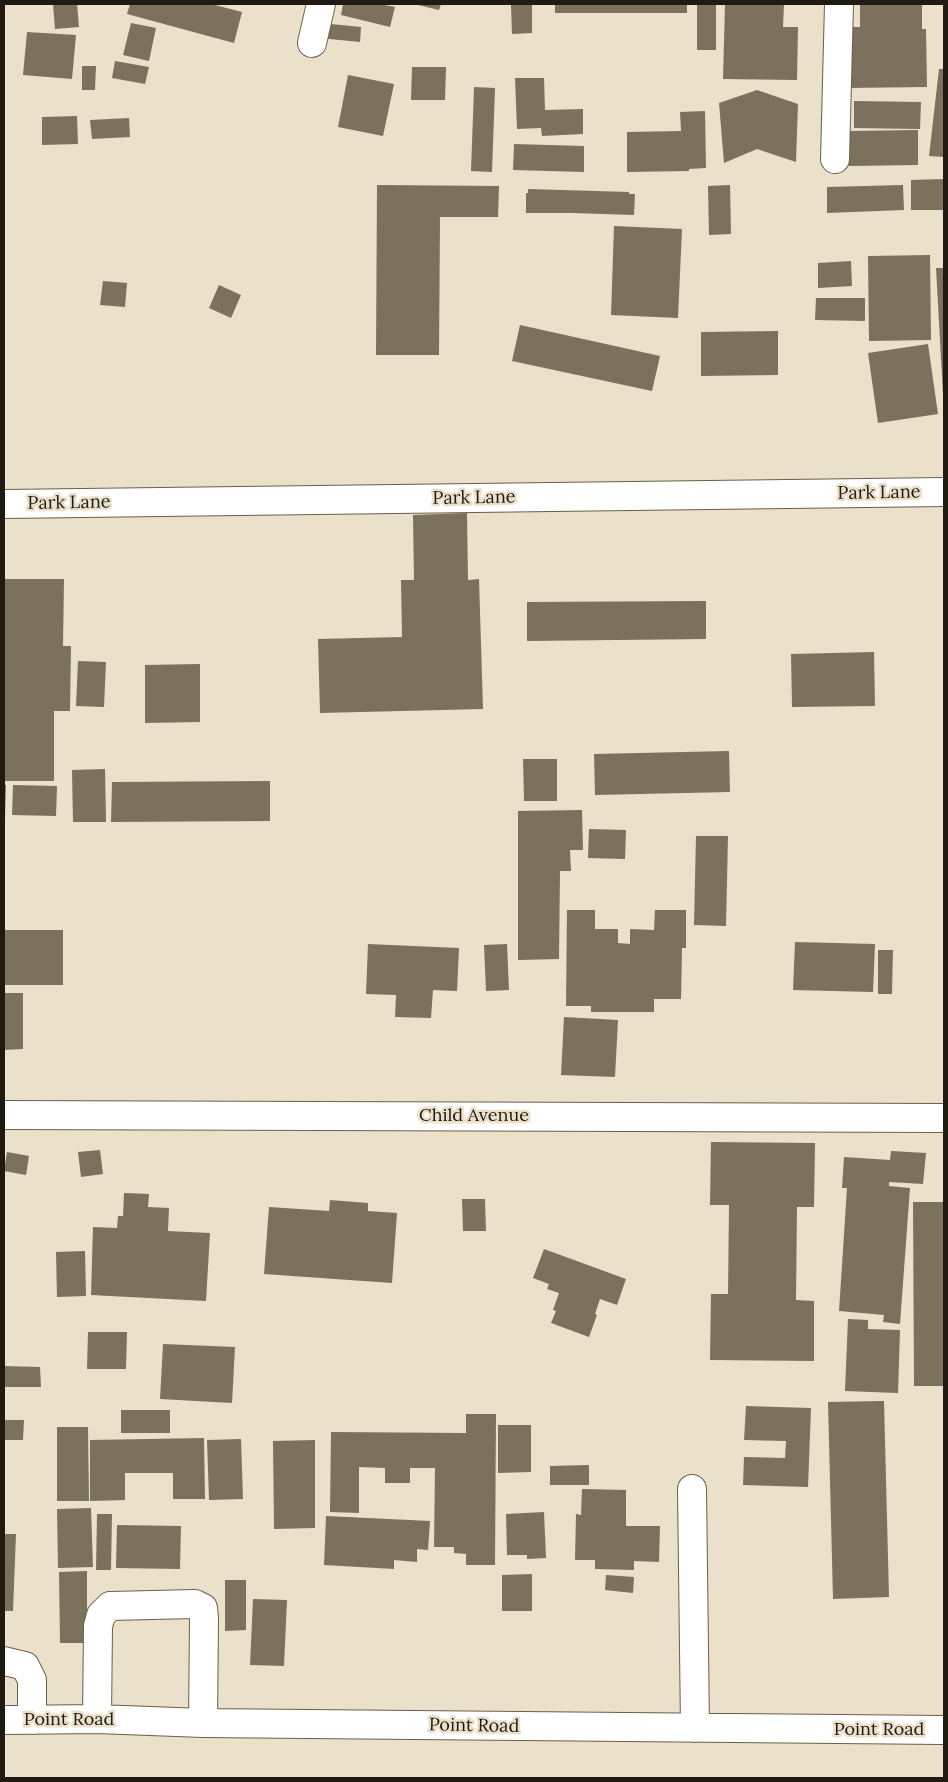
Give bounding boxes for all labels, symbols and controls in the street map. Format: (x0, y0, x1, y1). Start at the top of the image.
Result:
street label: Park Lane (837, 481, 921, 505)
street label: Park Lane (432, 486, 516, 510)
street label: Park Lane (27, 491, 111, 515)
street label: Child Avenue (419, 1105, 529, 1127)
street label: Point Road (24, 1709, 114, 1731)
street label: Point Road (429, 1714, 519, 1738)
street label: Point Road (834, 1719, 924, 1741)

